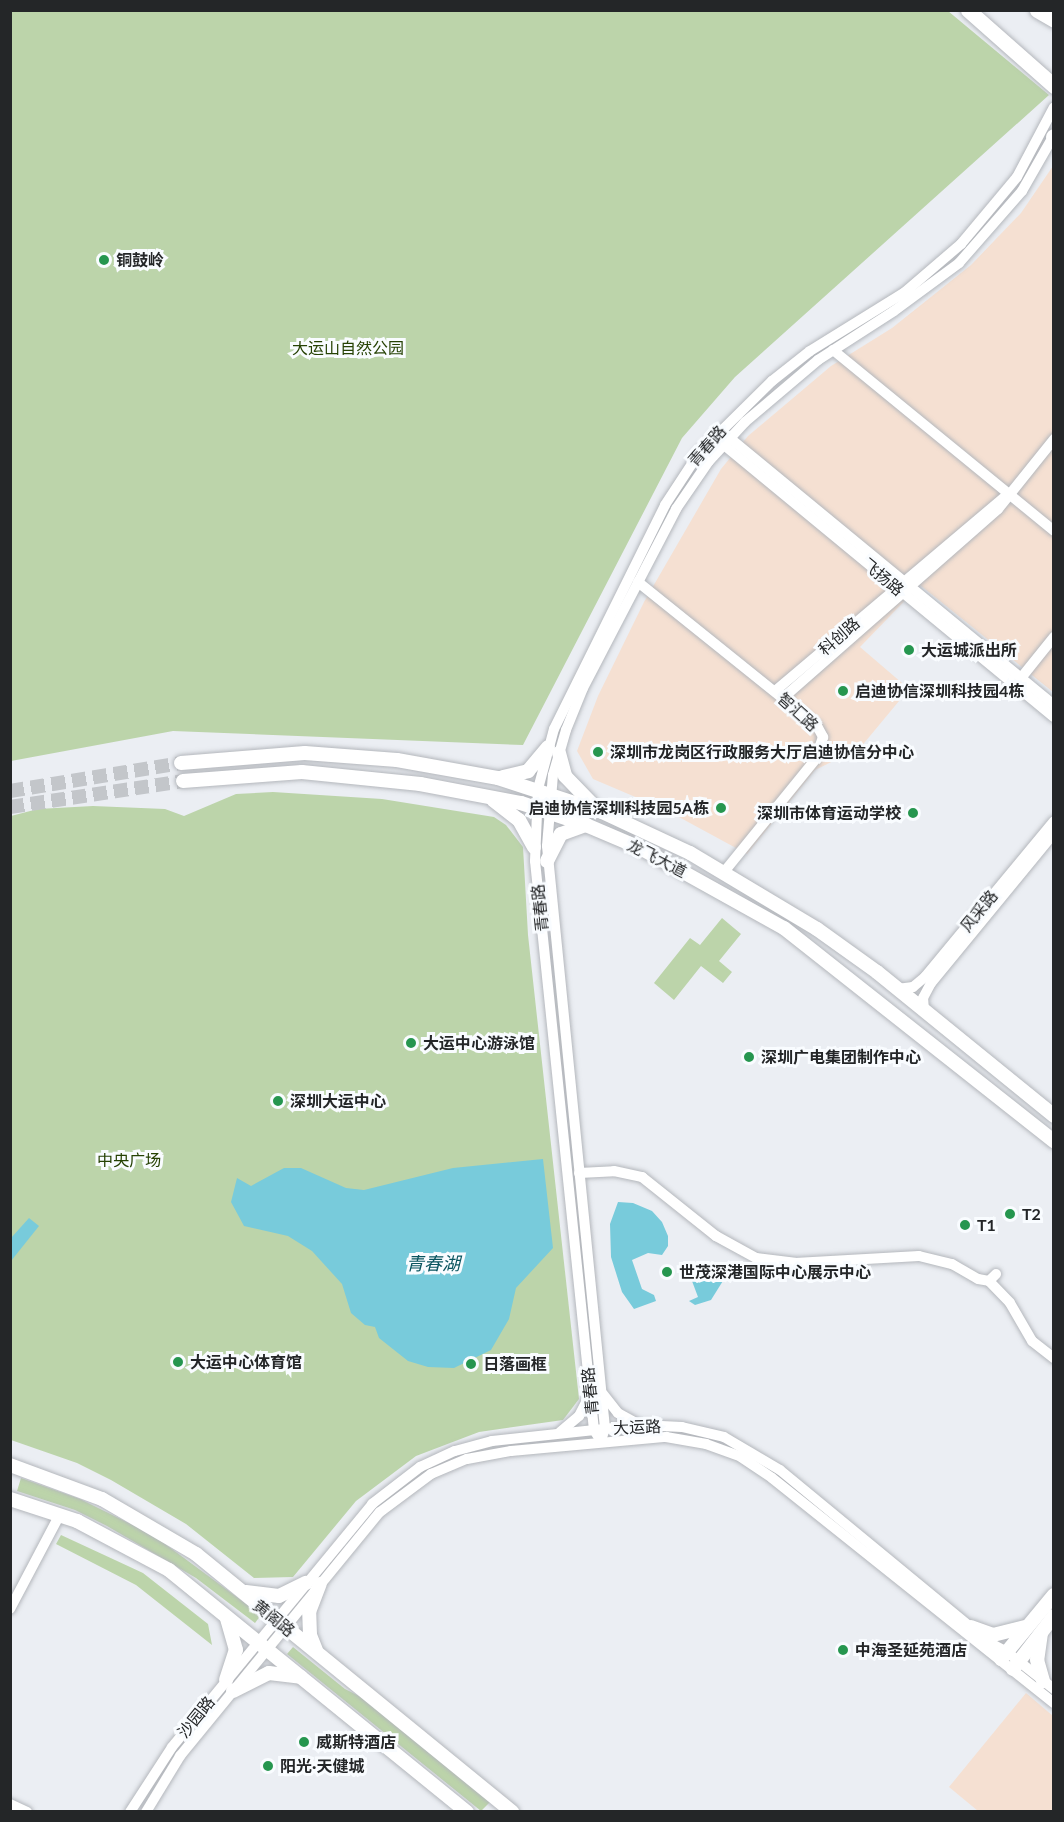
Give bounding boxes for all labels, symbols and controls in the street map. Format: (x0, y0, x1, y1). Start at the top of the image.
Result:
place label: 铜鼓岭 (116, 250, 164, 270)
marker: 铜鼓岭 (97, 253, 111, 267)
park label: 大运山自然公园 (292, 338, 404, 358)
street label: 青春路 (684, 422, 730, 470)
street label: 飞扬路 (858, 554, 908, 600)
street label: 科创路 (815, 613, 863, 659)
place label: 大运城派出所 (921, 640, 1017, 660)
marker: 大运城派出所 (902, 643, 916, 657)
place label: 启迪协信深圳科技园4栋 (855, 681, 1024, 701)
marker: 启迪协信深圳科技园4栋 (836, 684, 850, 698)
street label: 智汇路 (774, 689, 822, 735)
place label: 深圳市龙岗区行政服务大厅启迪协信分中心 (610, 742, 914, 762)
marker: 深圳市龙岗区行政服务大厅启迪协信分中心 (591, 745, 605, 759)
place label: 启迪协信深圳科技园5A栋 (529, 798, 709, 818)
marker: 启迪协信深圳科技园5A栋 (714, 801, 728, 815)
place label: 深圳市体育运动学校 (757, 803, 901, 823)
marker: 深圳市体育运动学校 (906, 806, 920, 820)
street label: 龙飞大道 (624, 835, 690, 881)
street label: 青春路 (528, 883, 552, 933)
street label: 风采路 (956, 886, 1002, 936)
place label: 大运中心游泳馆 (423, 1033, 535, 1053)
marker: 大运中心游泳馆 (404, 1036, 418, 1050)
place label: 深圳广电集团制作中心 (761, 1047, 921, 1067)
marker: 深圳广电集团制作中心 (742, 1050, 756, 1064)
place label: 深圳大运中心 (290, 1091, 386, 1111)
marker: 深圳大运中心 (271, 1094, 285, 1108)
park label: 中央广场 (97, 1150, 161, 1170)
place label: T2 (1022, 1204, 1041, 1224)
marker: T2 (1003, 1207, 1017, 1221)
place label: T1 (977, 1215, 996, 1235)
marker: T1 (958, 1218, 972, 1232)
water label: 青春湖 (406, 1252, 460, 1274)
place label: 世茂深港国际中心展示中心 (679, 1262, 871, 1282)
marker: 世茂深港国际中心展示中心 (660, 1265, 674, 1279)
place label: 大运中心体育馆 (190, 1352, 302, 1372)
place label: 日落画框 (483, 1354, 547, 1374)
marker: 大运中心体育馆 (171, 1355, 185, 1369)
marker: 日落画框 (464, 1357, 478, 1371)
street label: 青春路 (578, 1366, 602, 1416)
street label: 大运路 (613, 1417, 661, 1437)
street label: 黄阁路 (249, 1595, 299, 1641)
place label: 中海圣延苑酒店 (855, 1640, 967, 1660)
marker: 中海圣延苑酒店 (836, 1643, 850, 1657)
street label: 沙园路 (173, 1692, 219, 1742)
place label: 威斯特酒店 (316, 1732, 396, 1752)
marker: 威斯特酒店 (297, 1735, 311, 1749)
place label: 阳光·天健城 (280, 1756, 364, 1776)
marker: 阳光·天健城 (261, 1759, 275, 1773)

